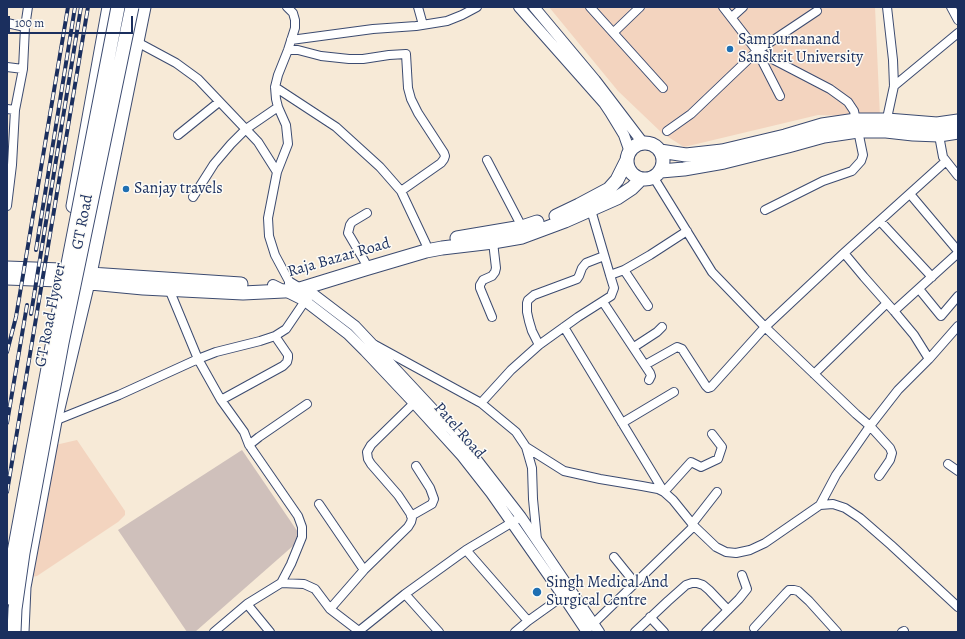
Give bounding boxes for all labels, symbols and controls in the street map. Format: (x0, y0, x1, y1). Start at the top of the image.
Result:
scale bar (10, 8, 135, 34)
text: 100 m (15, 15, 44, 31)
place label: Sampurnanand Sanskrit University (738, 30, 863, 68)
marker: Sampurnanand Sanskrit University (725, 44, 735, 54)
place label: Sanjay travels (134, 179, 223, 199)
marker: Sanjay travels (121, 184, 131, 194)
street label: GT Road (68, 193, 98, 251)
street label: Raja Bazar Road (285, 234, 393, 282)
street label: GT Road Flyover (31, 261, 71, 369)
street label: Patel Road (429, 399, 489, 463)
place label: Singh Medical And Surgical Centre (546, 573, 668, 611)
marker: Singh Medical And Surgical Centre (531, 586, 543, 598)

